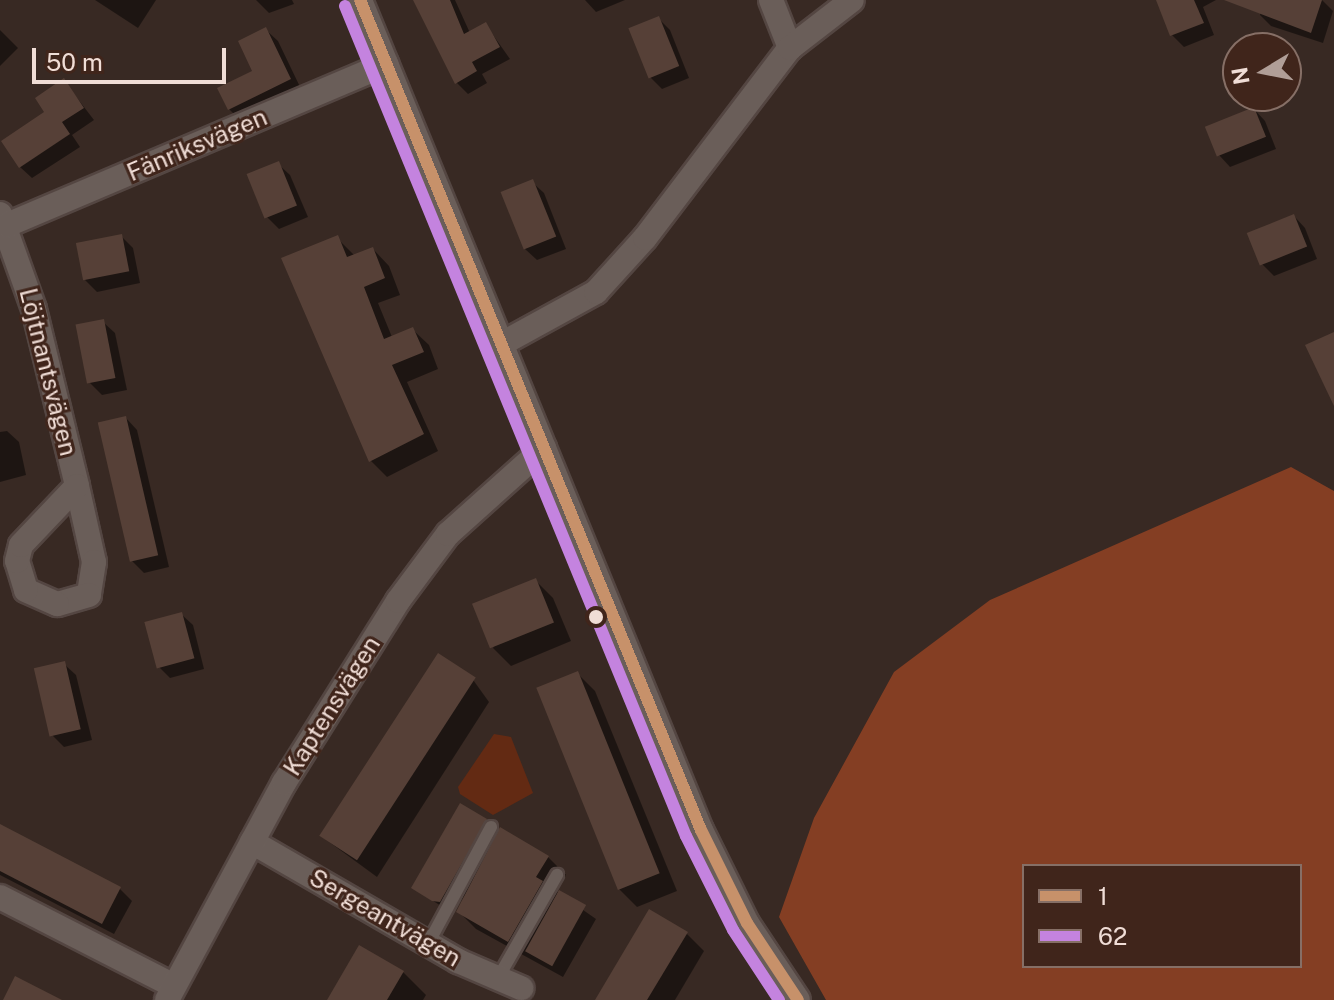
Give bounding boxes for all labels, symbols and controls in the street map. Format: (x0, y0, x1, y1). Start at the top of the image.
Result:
scale bar (36, 32, 230, 82)
north arrow (1222, 32, 1302, 112)
text: 50 m (46, 48, 103, 76)
text: N (1226, 65, 1255, 87)
street label: Fänriksvägen (123, 103, 271, 187)
street label: Löjtnantsvägen (13, 285, 83, 459)
unlabelled marker (588, 609, 604, 625)
street label: Kaptensvägen (278, 631, 386, 781)
street label: Sergeantvägen (304, 863, 466, 973)
legend (1022, 864, 1302, 968)
text: 1 (1098, 882, 1108, 910)
text: 62 (1098, 922, 1127, 950)

